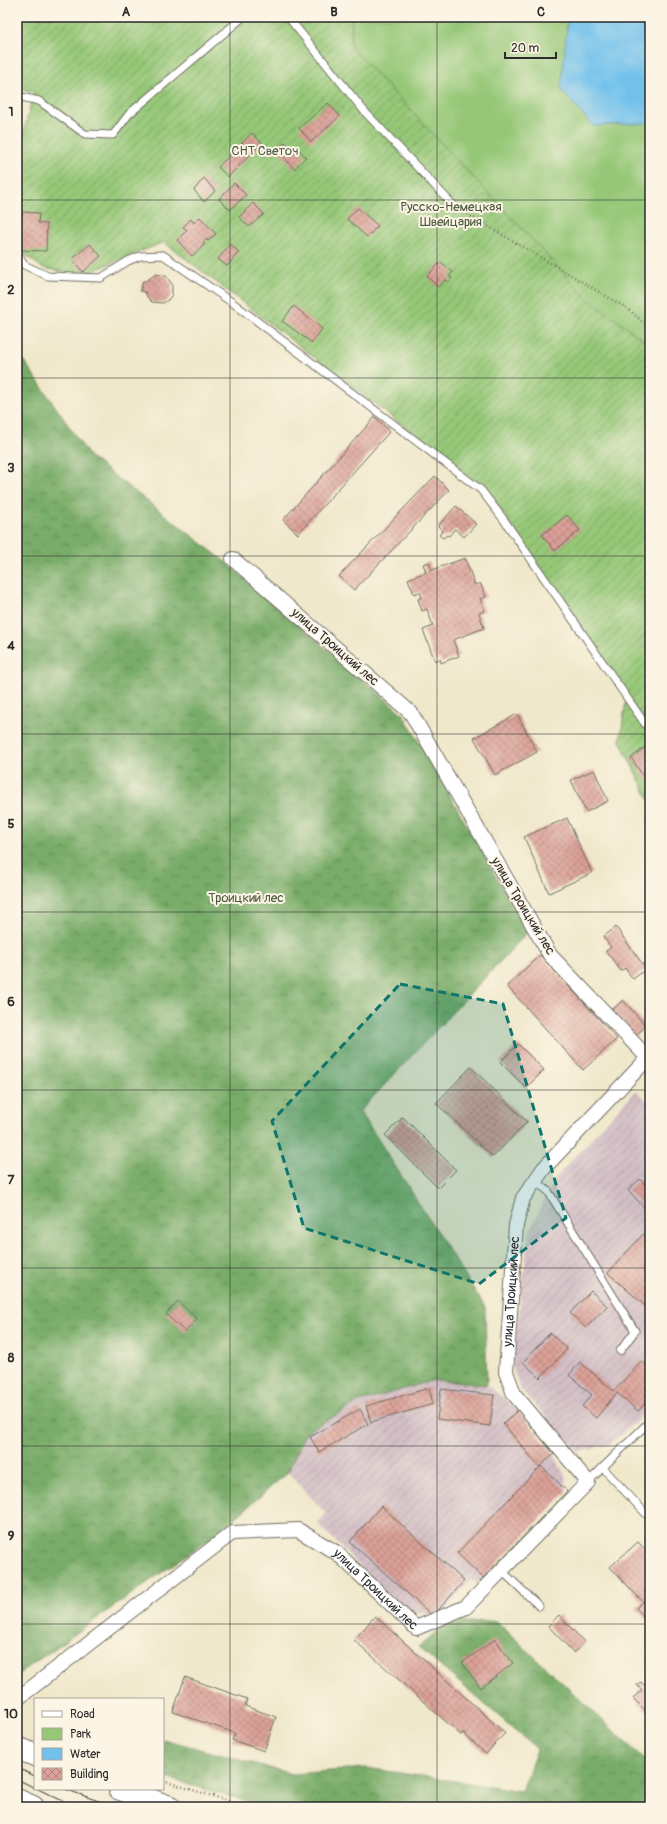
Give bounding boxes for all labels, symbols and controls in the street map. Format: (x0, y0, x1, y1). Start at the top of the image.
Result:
text: A (122, 4, 131, 20)
text: B (330, 4, 338, 20)
text: C (537, 4, 545, 20)
scale bar (505, 34, 556, 60)
text: 20 m (511, 41, 540, 56)
text: 1 (8, 104, 14, 120)
park label: СНТ Светоч (231, 143, 299, 159)
park label: Русско-Немецкая Швейцария (400, 199, 502, 230)
text: 2 (7, 282, 15, 298)
text: 3 (7, 460, 15, 476)
street label: улица Троицкий лес (287, 604, 382, 690)
text: 4 (7, 638, 15, 654)
text: 5 (7, 816, 15, 832)
street label: улица Троицкий лес (487, 854, 559, 958)
park label: Троицкий лес (208, 890, 284, 906)
text: 6 (7, 994, 15, 1010)
text: 7 (8, 1172, 15, 1188)
street label: улица Троицкий лес (500, 1235, 523, 1348)
text: 8 (8, 1350, 15, 1366)
text: 9 (8, 1528, 15, 1544)
street label: улица Троицкий лес (329, 1545, 421, 1634)
legend (34, 1698, 164, 1790)
text: 10 (4, 1706, 18, 1722)
text: Road (70, 1707, 95, 1722)
text: Park (70, 1727, 91, 1742)
text: Water (70, 1747, 101, 1762)
text: Building (70, 1767, 109, 1782)

